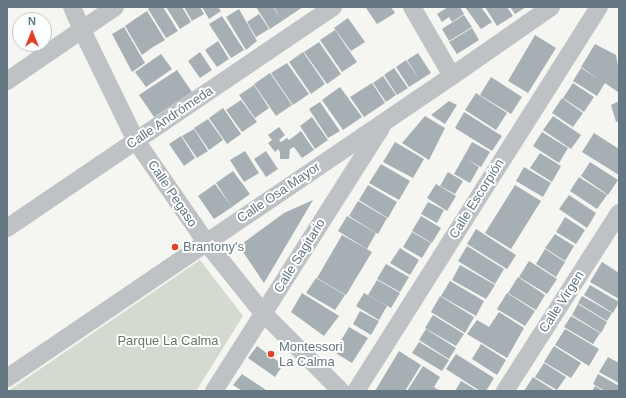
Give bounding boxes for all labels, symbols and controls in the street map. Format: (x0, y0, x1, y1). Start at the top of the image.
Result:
north arrow (12, 12, 52, 52)
text: N (28, 15, 36, 27)
street label: Calle Andrómeda (124, 83, 216, 153)
street label: Calle Escorpión (446, 156, 508, 242)
street label: Calle Pegaso (144, 158, 200, 230)
street label: Calle Osa Mayor (235, 159, 323, 227)
street label: Calle Sagitario (271, 216, 329, 296)
place label: Brantony's (183, 239, 244, 255)
marker: Brantony's (170, 242, 180, 252)
street label: Calle Virgen (536, 268, 588, 336)
park label: Parque La Calma (117, 333, 219, 349)
place label: Montessori La Calma (279, 339, 343, 370)
marker: Montessori La Calma (266, 349, 276, 359)

